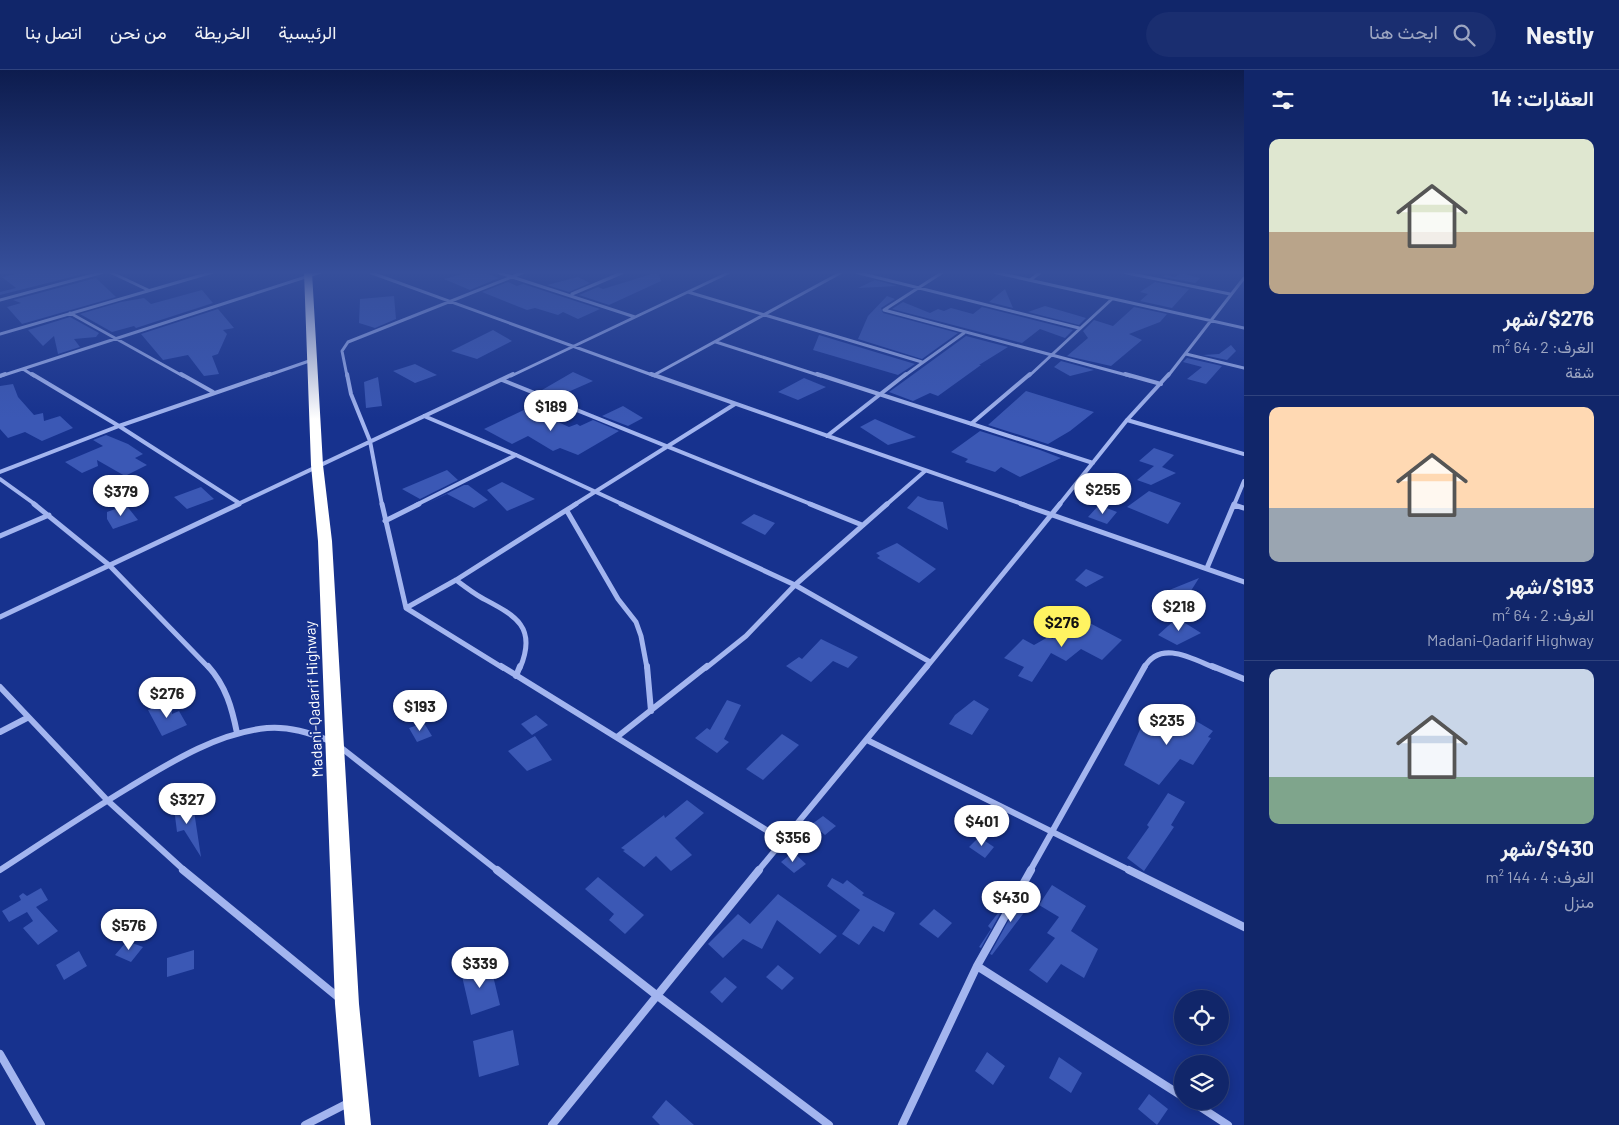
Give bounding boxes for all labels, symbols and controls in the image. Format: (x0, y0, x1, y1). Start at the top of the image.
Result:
search box (1146, 12, 1496, 57)
text: ابحث هنا (1369, 20, 1438, 43)
text: Nestly (1526, 20, 1594, 49)
text: اتصل بنا (25, 21, 82, 43)
text: من نحن (110, 21, 167, 43)
text: الخريطة (195, 21, 250, 43)
text: الرئيسية (278, 21, 336, 43)
icon: search (1450, 21, 1478, 49)
text: العقارات: 14 (1492, 85, 1594, 110)
icon: filters (1269, 86, 1297, 114)
icon: home (1387, 171, 1477, 261)
text: $276/شهر (1503, 305, 1594, 330)
text: الغرف: 2 · 64 m² (1492, 337, 1594, 356)
text: شقة (1565, 362, 1594, 381)
pin: $189 (521, 390, 581, 432)
text: $189 (535, 396, 567, 415)
icon: home (1387, 440, 1477, 530)
pin: $255 (1073, 472, 1133, 515)
pin: $379 (91, 474, 151, 517)
text: $255 (1085, 479, 1121, 498)
text: $379 (104, 481, 138, 500)
text: $193/شهر (1507, 573, 1594, 598)
pin: $218 (1149, 590, 1209, 632)
text: $218 (1163, 596, 1195, 615)
text: الغرف: 2 · 64 m² (1492, 605, 1594, 624)
pin: $276 (1032, 606, 1092, 648)
text: $276 (1045, 612, 1079, 631)
street label: Madani-Qadarif Highway (300, 620, 326, 778)
text: Madani-Qadarif Highway (1427, 630, 1594, 649)
pin: $276 (137, 676, 197, 719)
text: $276 (150, 683, 184, 702)
pin: $193 (390, 690, 450, 732)
text: $193 (404, 696, 436, 715)
icon: home (1387, 702, 1477, 792)
pin: $235 (1137, 704, 1197, 746)
text: $235 (1149, 710, 1185, 729)
pin: $327 (157, 782, 217, 825)
text: $327 (170, 789, 204, 808)
pin: $401 (952, 804, 1012, 847)
text: $401 (965, 811, 999, 830)
pin: $356 (763, 820, 823, 863)
text: $356 (775, 827, 811, 846)
text: $430/شهر (1500, 835, 1594, 860)
text: الغرف: 4 · 144 m² (1485, 867, 1594, 886)
pin: $430 (981, 880, 1041, 923)
text: $430 (993, 887, 1029, 906)
text: منزل (1564, 892, 1594, 911)
pin: $576 (99, 908, 159, 951)
text: $576 (112, 915, 146, 934)
pin: $339 (450, 946, 510, 989)
text: $339 (463, 953, 497, 972)
map controls (1174, 990, 1229, 1110)
button: locate (1174, 990, 1229, 1045)
button: layers (1174, 1055, 1229, 1110)

